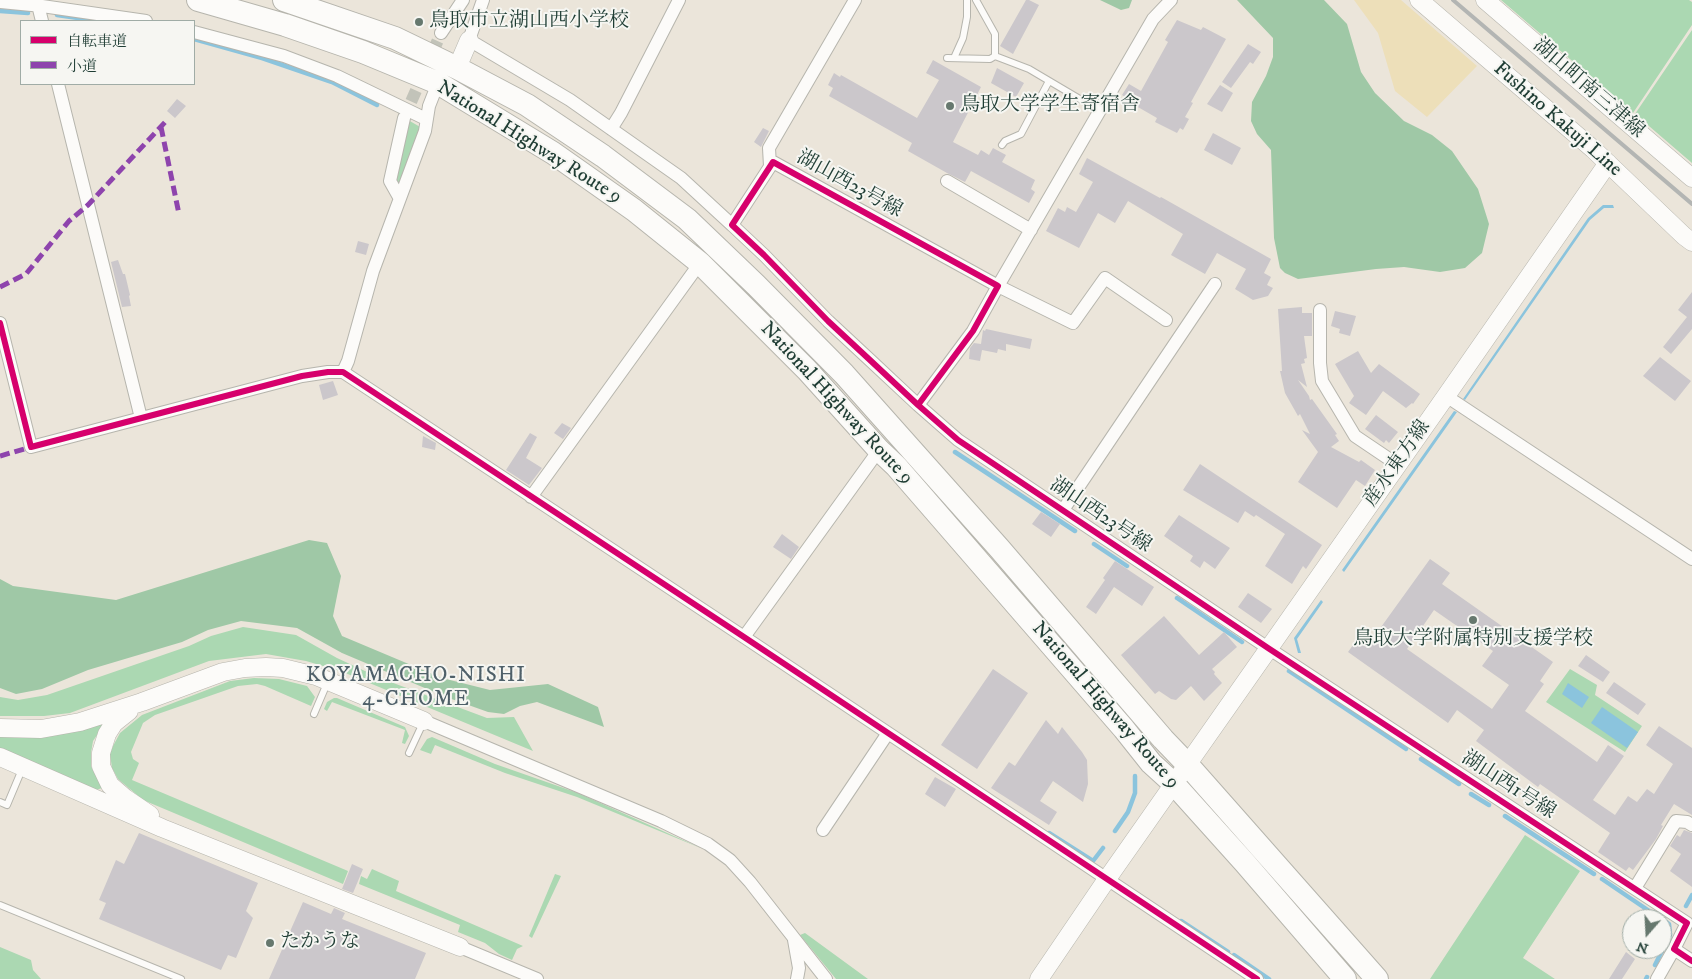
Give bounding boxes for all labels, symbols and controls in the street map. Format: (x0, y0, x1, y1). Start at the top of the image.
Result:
place label: 鳥取市立湖山西小学校 (429, 10, 629, 34)
marker: 鳥取市立湖山西小学校 (413, 16, 425, 28)
legend (20, 20, 195, 85)
text: 自転車道 (67, 32, 127, 51)
street label: 湖山町南三津線 (1527, 34, 1649, 144)
text: 小道 (67, 57, 97, 76)
street label: Fushino Kakuji Line (1488, 58, 1626, 182)
street label: National Highway Route 9 (432, 76, 626, 210)
place label: 鳥取大学学生寄宿舎 (960, 94, 1140, 118)
marker: 鳥取大学学生寄宿舎 (944, 100, 956, 112)
street label: 湖山西23号線 (792, 146, 906, 224)
street label: National Highway Route 9 (754, 318, 918, 490)
street label: 産水東方線 (1359, 416, 1437, 512)
street label: 湖山西23号線 (1045, 473, 1155, 559)
marker: 鳥取大学附属特別支援学校 (1467, 614, 1479, 626)
street label: National Highway Route 9 (1026, 618, 1184, 794)
place label: 鳥取大学附属特別支援学校 (1353, 628, 1593, 652)
district label: KOYAMACHO-NISHI 4-CHOME (304, 664, 528, 714)
street label: 湖山西1号線 (1456, 747, 1560, 825)
north arrow (1622, 909, 1672, 959)
place label: たかうな (280, 931, 360, 955)
marker: たかうな (264, 937, 276, 949)
text: N (1634, 937, 1651, 958)

